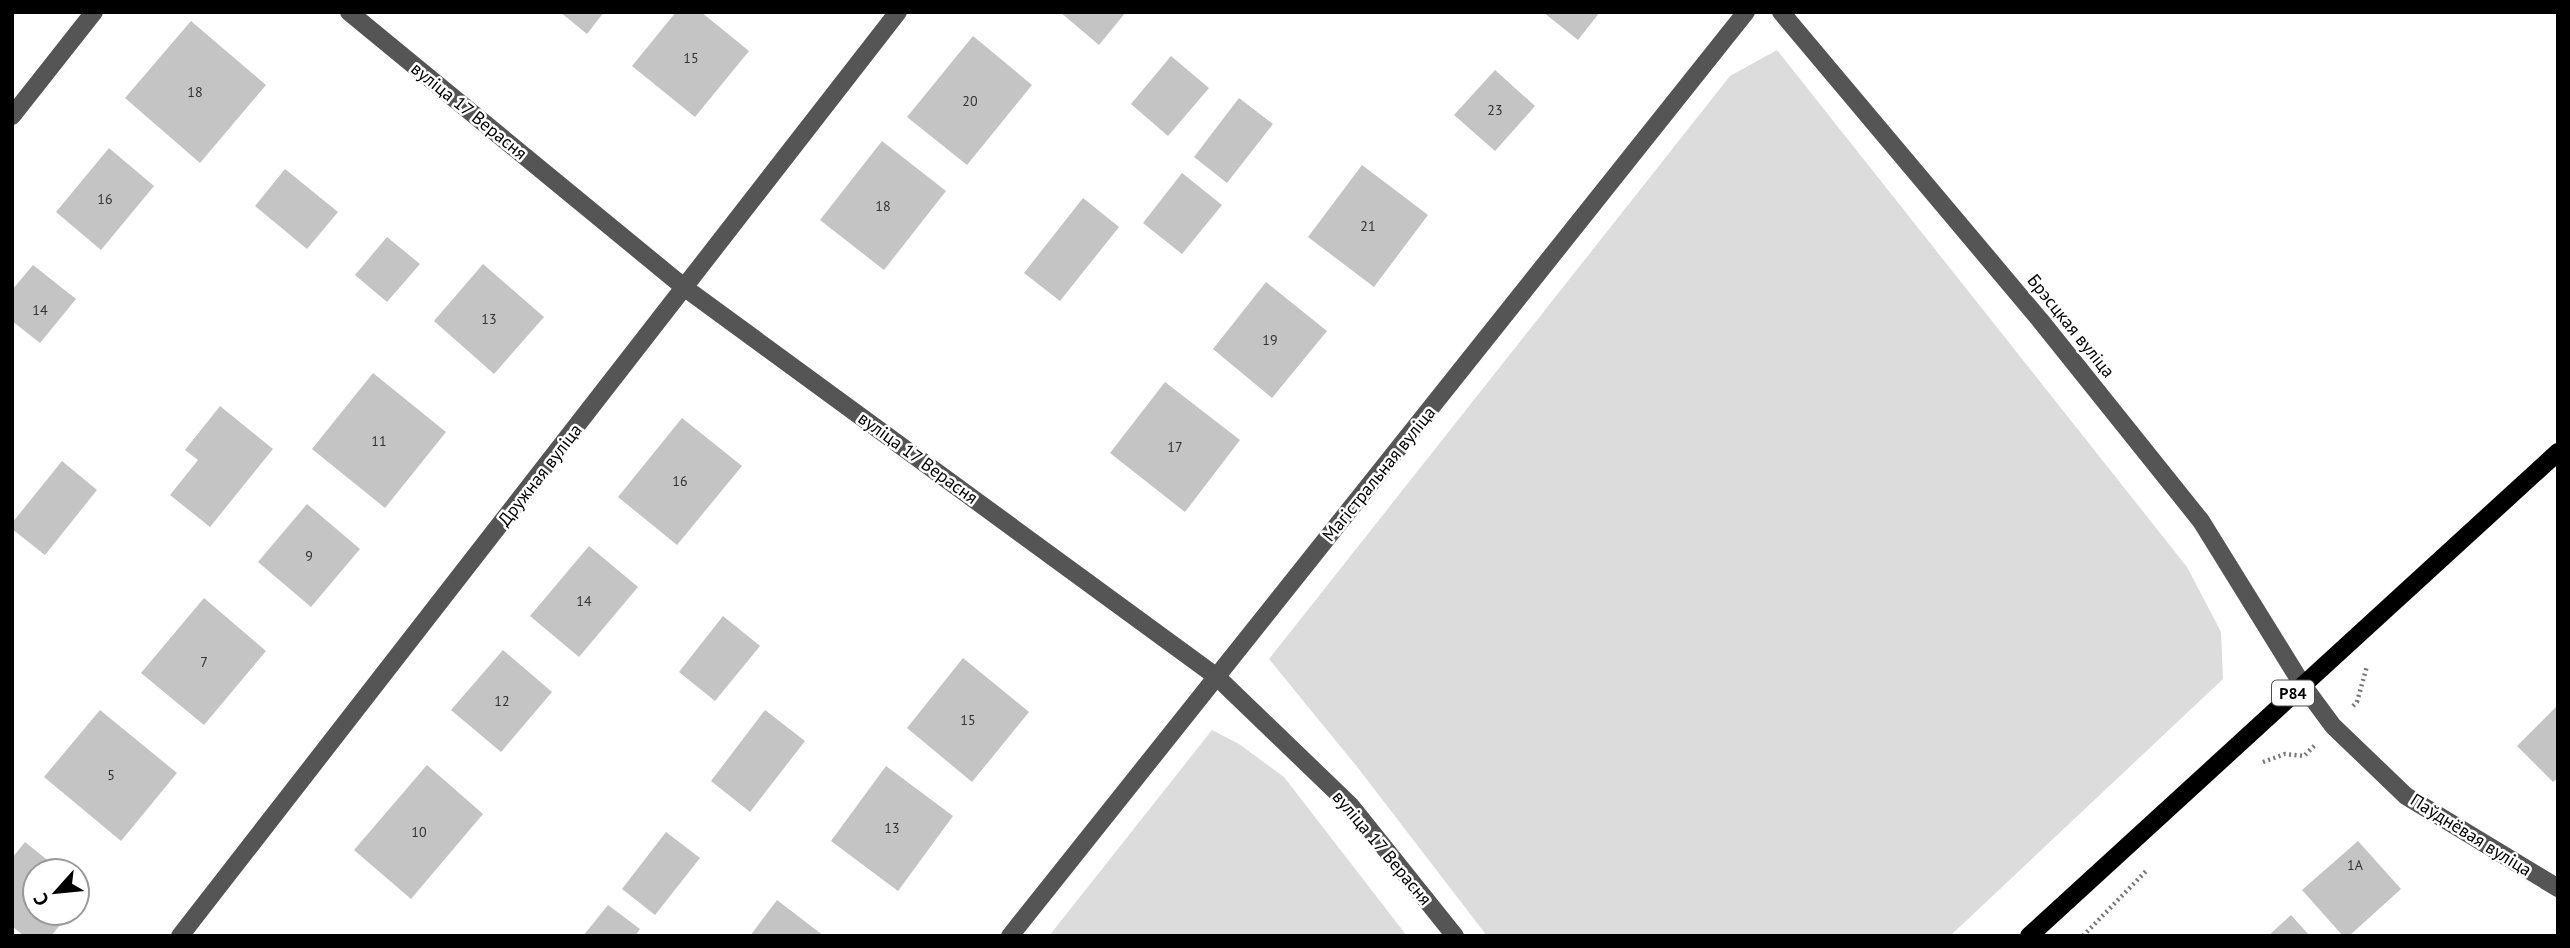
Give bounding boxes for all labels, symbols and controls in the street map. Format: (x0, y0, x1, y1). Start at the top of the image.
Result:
house number: 15 (683, 49, 699, 67)
street label: вуліца 17 Верасня (407, 57, 532, 164)
house number: 18 (187, 83, 203, 101)
house number: 20 (962, 92, 978, 110)
house number: 23 (1487, 101, 1503, 119)
house number: 16 (97, 190, 113, 208)
house number: 18 (875, 197, 891, 215)
house number: 21 (1360, 217, 1376, 235)
street label: Брэсцкая вуліца (2023, 269, 2120, 382)
house number: 14 (32, 301, 48, 319)
house number: 13 (481, 310, 497, 328)
house number: 19 (1262, 331, 1278, 349)
street label: Магістральная вуліца (1317, 401, 1440, 546)
street label: вуліца 17 Верасня (854, 406, 983, 509)
street label: Дружная вуліца (492, 419, 587, 530)
house number: 11 (371, 432, 387, 450)
house number: 17 (1167, 438, 1183, 456)
house number: 16 (672, 472, 688, 490)
house number: 9 (305, 547, 313, 565)
house number: 14 (576, 592, 592, 610)
house number: 7 (200, 653, 208, 671)
road number: Р84 (2272, 680, 2314, 706)
house number: 12 (494, 692, 510, 710)
house number: 15 (960, 711, 976, 729)
house number: 5 (107, 766, 115, 784)
street label: вуліца 17 Верасня (1328, 786, 1437, 910)
street label: Паўднёвая вуліца (2406, 788, 2536, 881)
house number: 13 (884, 819, 900, 837)
house number: 10 (411, 823, 427, 841)
house number: 1А (2347, 856, 2364, 874)
north arrow (21, 857, 91, 927)
text: С (28, 889, 54, 910)

